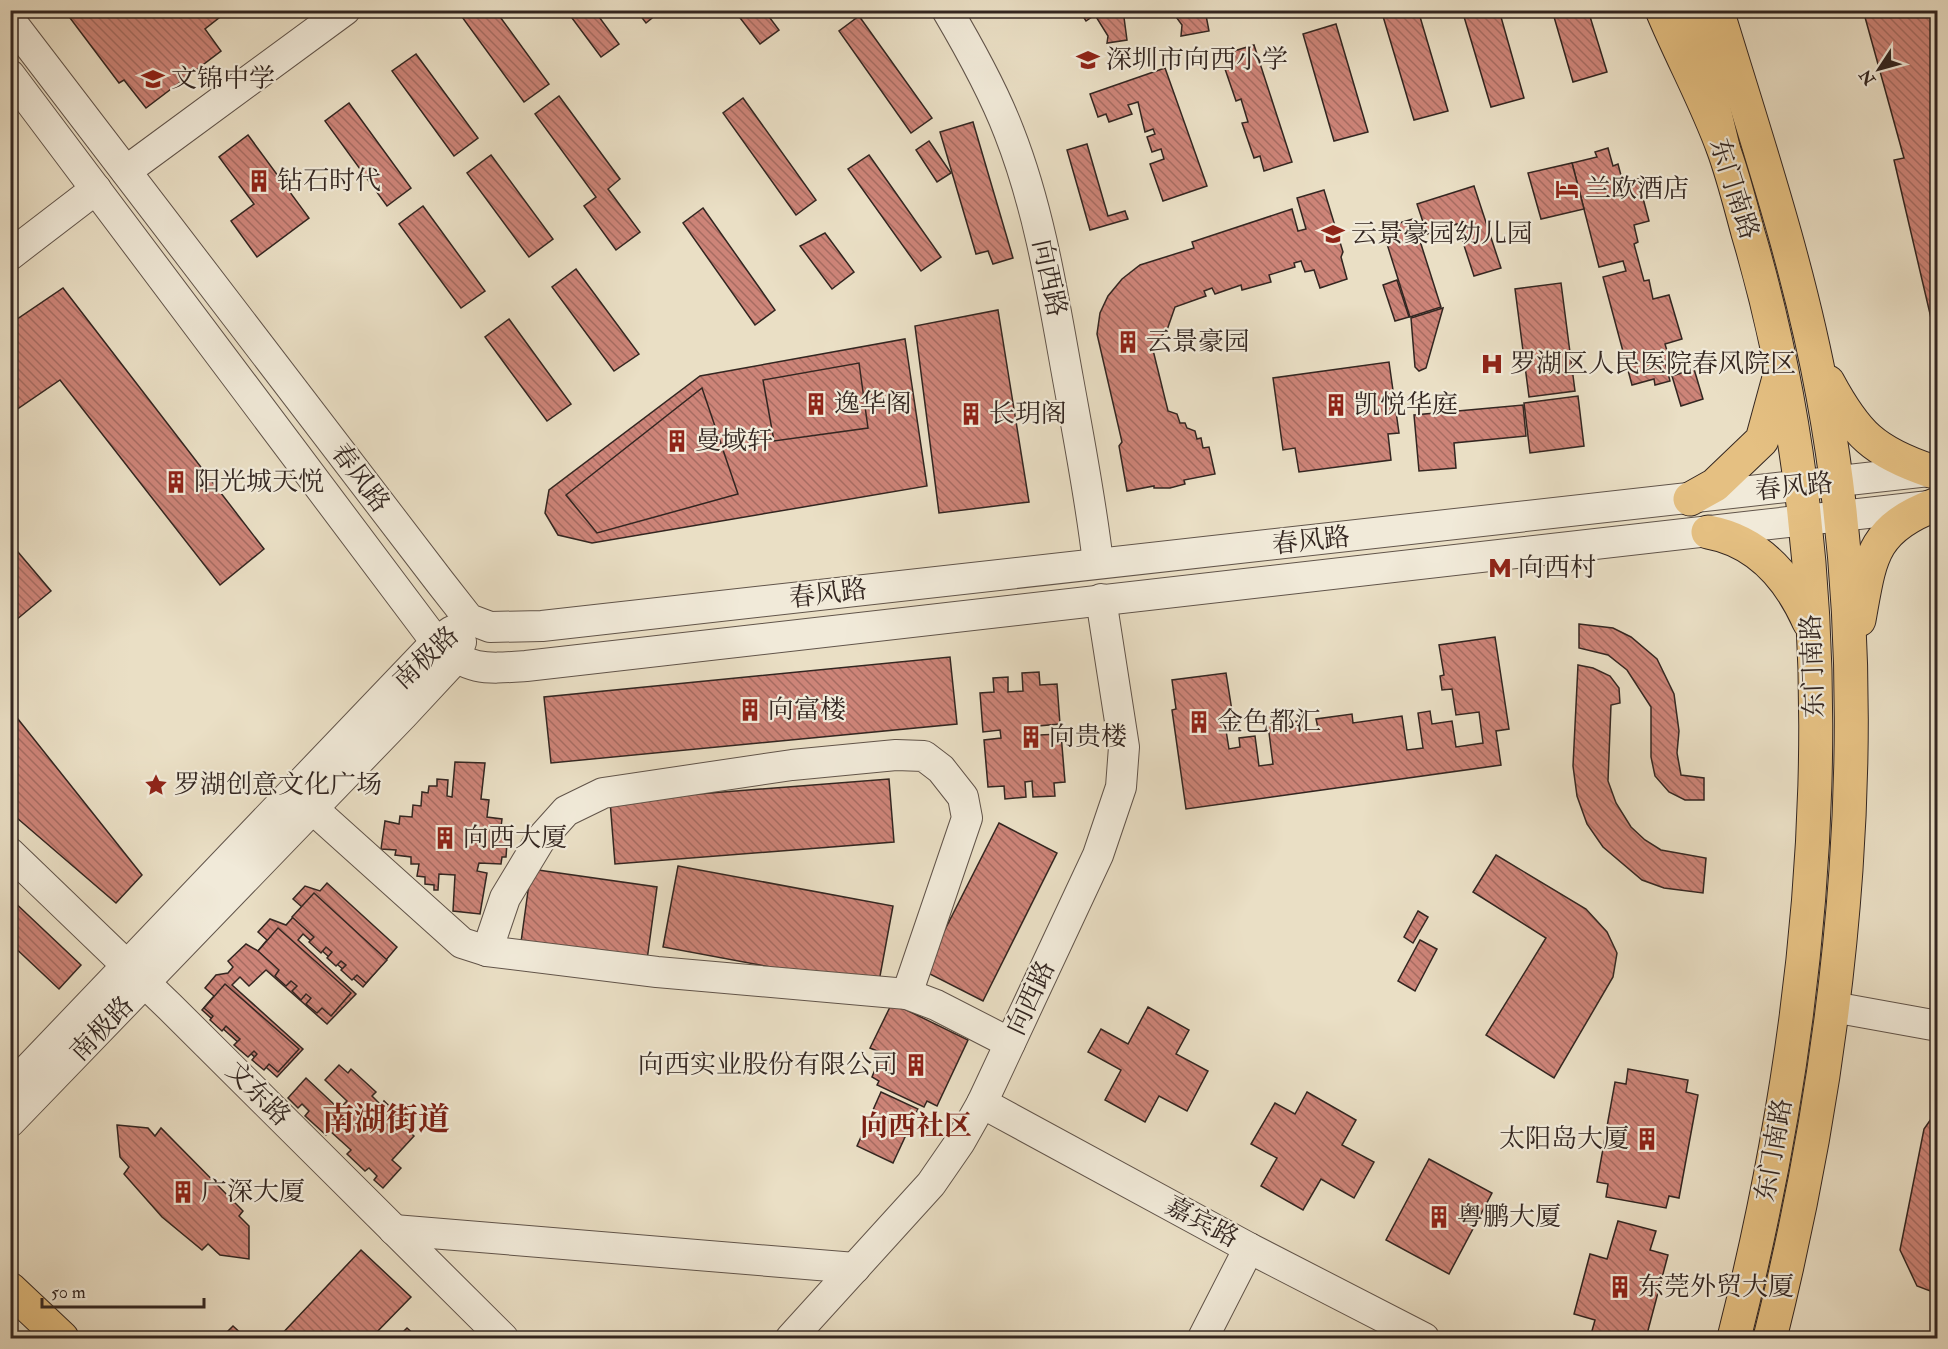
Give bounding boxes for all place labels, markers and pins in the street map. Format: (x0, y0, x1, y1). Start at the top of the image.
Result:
place label: 深圳市向西小学 (1106, 44, 1288, 76)
school or university icon: 深圳市向西小学 (1075, 47, 1101, 73)
place label: 文锦中学 (171, 63, 275, 95)
school or university icon: 文锦中学 (140, 66, 166, 92)
place label: 钻石时代 (277, 165, 381, 197)
building icon: 钻石时代 (246, 168, 272, 194)
place label: 兰欧酒店 (1585, 173, 1689, 205)
hotel icon: 兰欧酒店 (1554, 176, 1580, 202)
place label: 云景豪园幼儿园 (1351, 218, 1533, 250)
school or university icon: 云景豪园幼儿园 (1320, 221, 1346, 247)
place label: 云景豪园 (1146, 326, 1250, 358)
building icon: 云景豪园 (1115, 329, 1141, 355)
place label: 罗湖区人民医院春风院区 (1510, 348, 1796, 380)
hospital icon: 罗湖区人民医院春风院区 (1479, 351, 1505, 377)
place label: 逸华阁 (834, 388, 912, 420)
place label: 凯悦华庭 (1354, 389, 1458, 421)
building icon: 逸华阁 (803, 391, 829, 417)
building icon: 凯悦华庭 (1323, 392, 1349, 418)
place label: 长玥阁 (989, 398, 1067, 430)
building icon: 长玥阁 (958, 401, 984, 427)
place label: 曼域轩 (695, 425, 773, 457)
building icon: 曼域轩 (664, 428, 690, 454)
place label: 阳光城天悦 (194, 466, 324, 498)
building icon: 阳光城天悦 (163, 469, 189, 495)
place label: 向西村 (1518, 552, 1596, 584)
metro station icon: 向西村 (1487, 555, 1513, 581)
place label: 向富楼 (768, 694, 846, 726)
building icon: 向富楼 (737, 697, 763, 723)
place label: 金色都汇 (1217, 706, 1321, 738)
building icon: 金色都汇 (1186, 709, 1212, 735)
place label: 向贵楼 (1049, 721, 1127, 753)
building icon: 向贵楼 (1018, 724, 1044, 750)
place label: 罗湖创意文化广场 (174, 769, 382, 801)
place icon: 罗湖创意文化广场 (143, 772, 169, 798)
place label: 向西大厦 (463, 822, 567, 854)
building icon: 向西大厦 (432, 825, 458, 851)
place label: 向西实业股份有限公司 (638, 1049, 898, 1081)
building icon: 向西实业股份有限公司 (903, 1052, 929, 1078)
place label: 太阳岛大厦 (1499, 1123, 1629, 1155)
building icon: 太阳岛大厦 (1634, 1126, 1660, 1152)
place label: 广深大厦 (201, 1176, 305, 1208)
building icon: 广深大厦 (170, 1179, 196, 1205)
place label: 粤鹏大厦 (1457, 1201, 1561, 1233)
building icon: 粤鹏大厦 (1426, 1204, 1452, 1230)
place label: 东莞外贸大厦 (1638, 1271, 1794, 1303)
building icon: 东莞外贸大厦 (1607, 1274, 1633, 1300)

